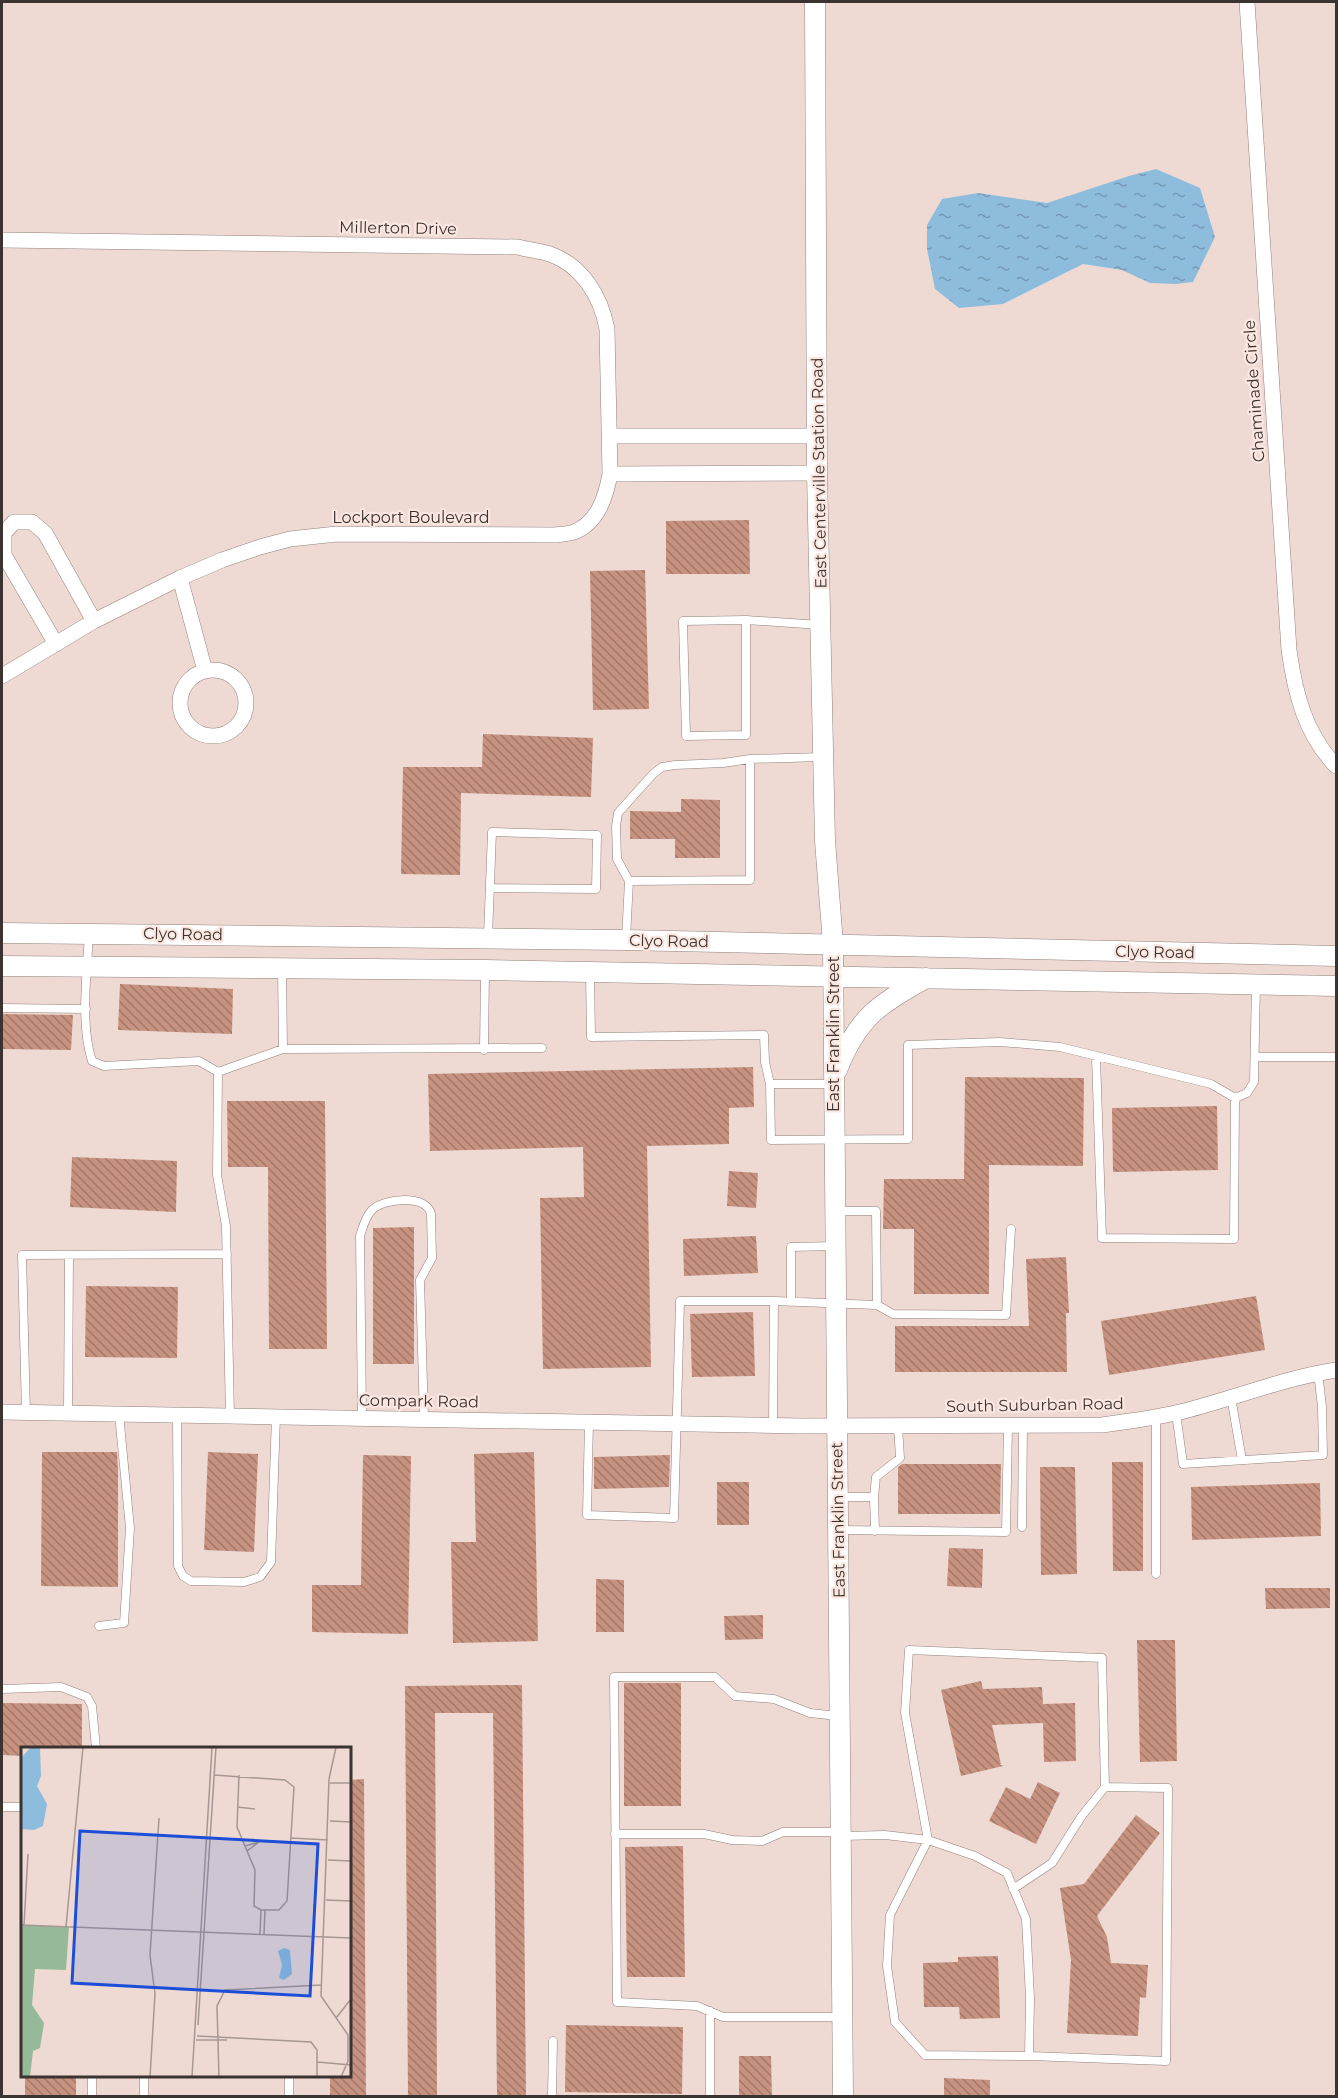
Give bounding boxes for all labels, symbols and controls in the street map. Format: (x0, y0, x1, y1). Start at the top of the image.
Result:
street label: Millerton Drive (339, 217, 457, 239)
street label: Chaminade Circle (1240, 319, 1268, 463)
street label: East Centerville Station Road (807, 357, 831, 589)
street label: Lockport Boulevard (332, 508, 490, 527)
street label: Clyo Road (143, 924, 223, 944)
street label: Clyo Road (629, 931, 709, 951)
street label: Clyo Road (1115, 942, 1195, 962)
street label: East Franklin Street (824, 955, 843, 1112)
street label: Compark Road (359, 1390, 479, 1412)
street label: South Suburban Road (946, 1394, 1124, 1416)
street label: East Franklin Street (827, 1441, 849, 1598)
inset map (21, 1747, 351, 2077)

